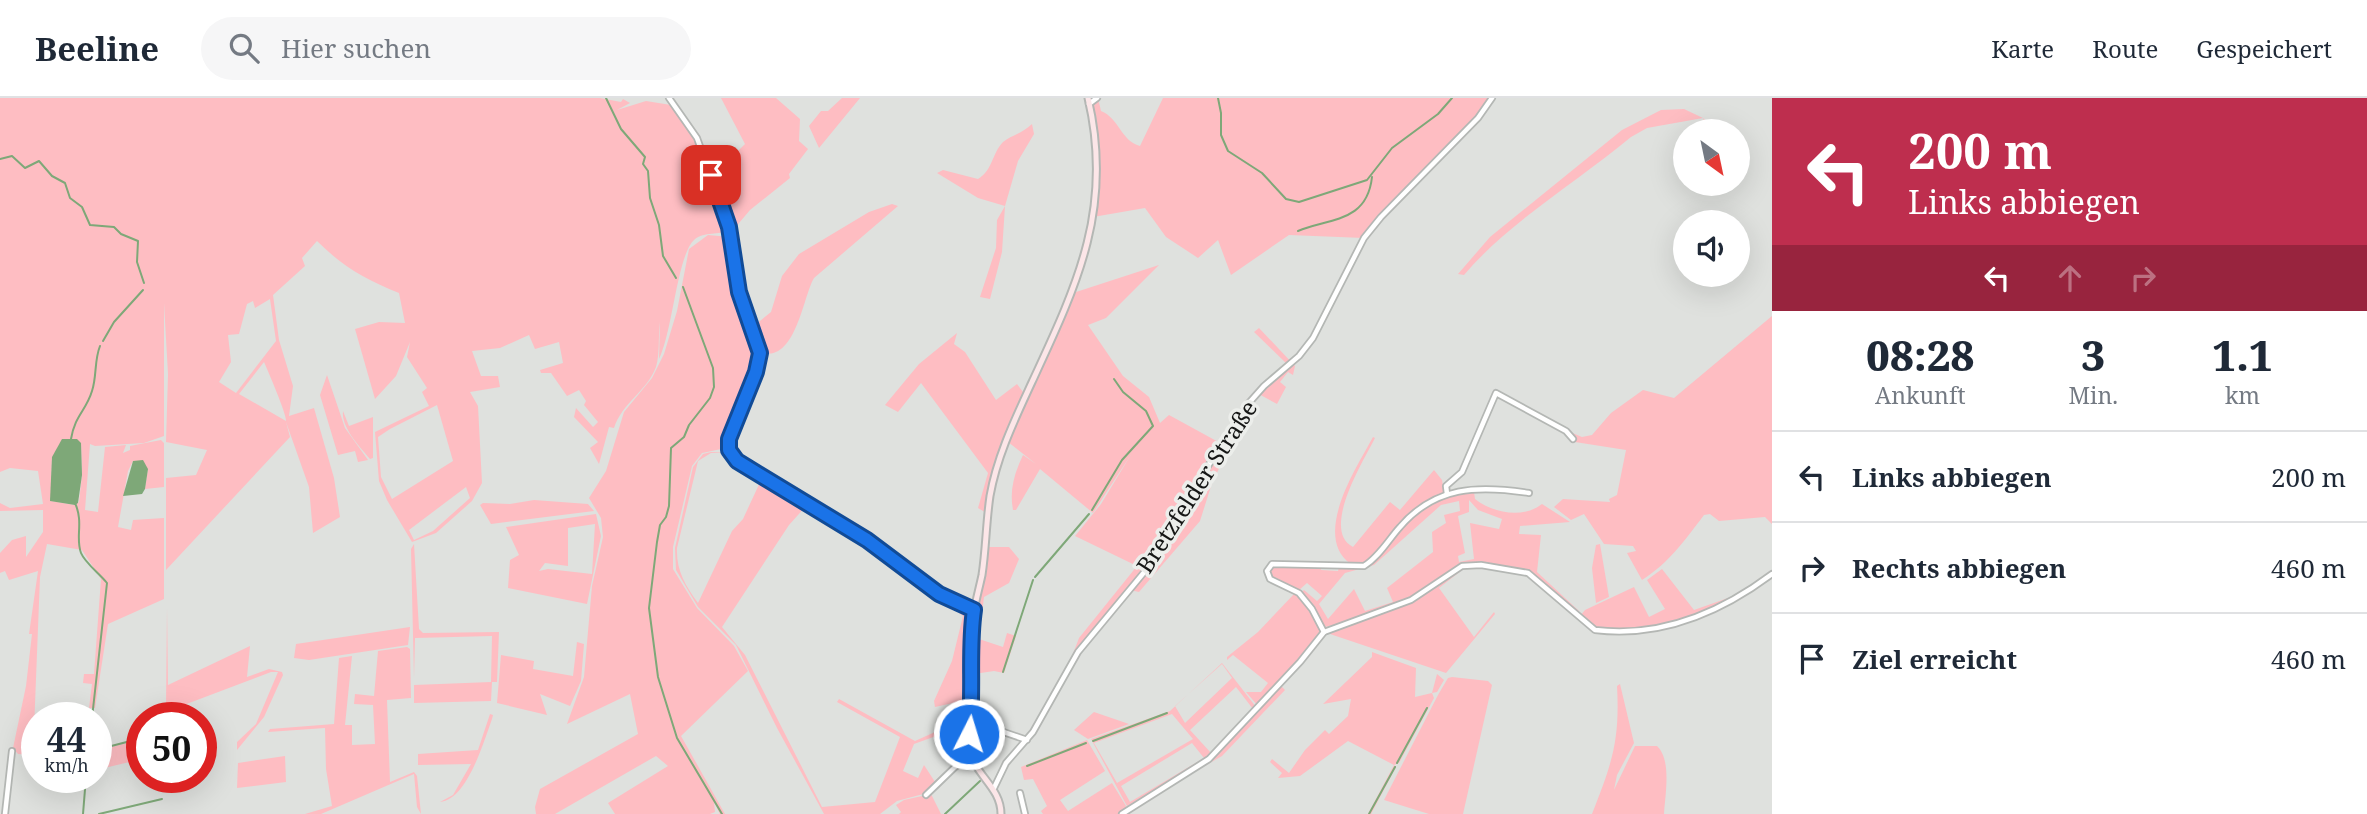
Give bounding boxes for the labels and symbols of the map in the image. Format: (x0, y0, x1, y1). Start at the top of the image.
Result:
north arrow (1673, 119, 1750, 196)
pin (681, 145, 741, 205)
street label: Bretzfelder Straße (1128, 394, 1264, 579)
position arrow (932, 697, 1006, 771)
speed limit sign: 50 (126, 702, 217, 793)

